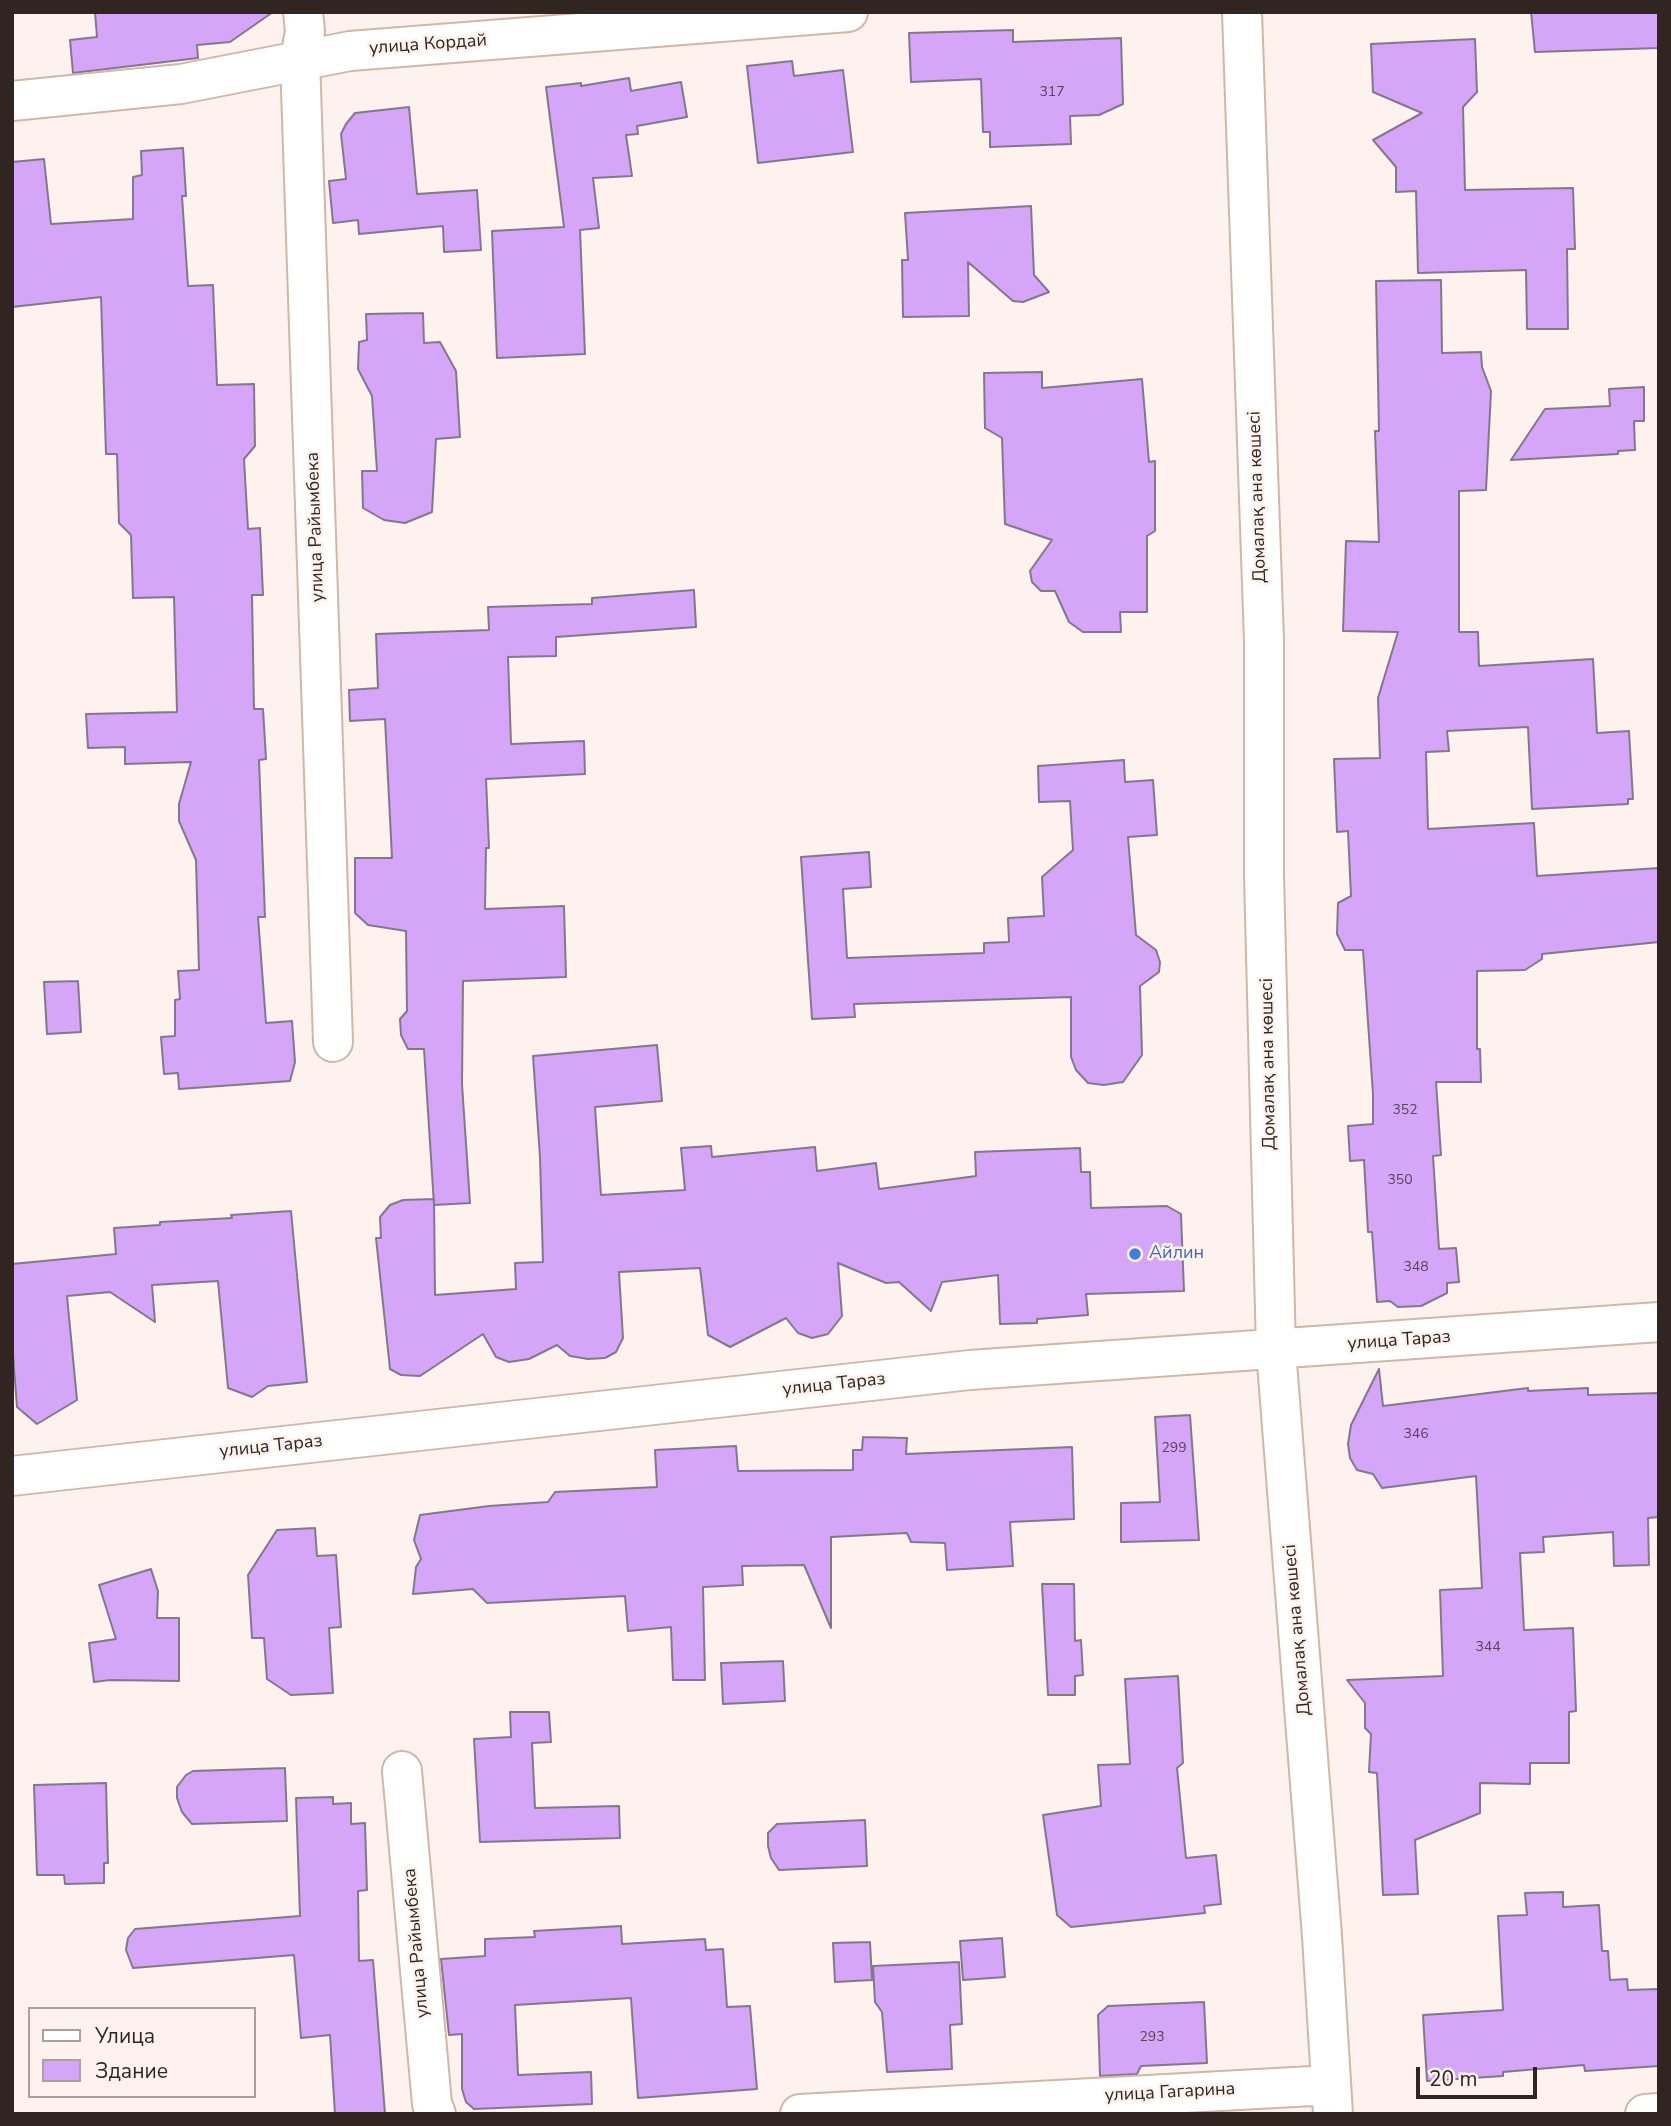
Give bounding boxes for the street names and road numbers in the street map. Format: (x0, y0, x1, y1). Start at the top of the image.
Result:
street label: улица Кордай (368, 30, 488, 60)
street label: Домалақ ана көшесі (1244, 411, 1272, 583)
street label: улица Райымбека (303, 451, 329, 603)
street label: Домалақ ана көшесі (1257, 978, 1281, 1150)
street label: улица Тараз (1347, 1327, 1451, 1355)
street label: улица Тараз (781, 1369, 887, 1401)
street label: улица Тараз (218, 1431, 324, 1463)
street label: Домалақ ана көшесі (1280, 1543, 1316, 1717)
street label: улица Райымбека (400, 1867, 434, 2019)
street label: улица Гагарина (1104, 2079, 1236, 2107)

